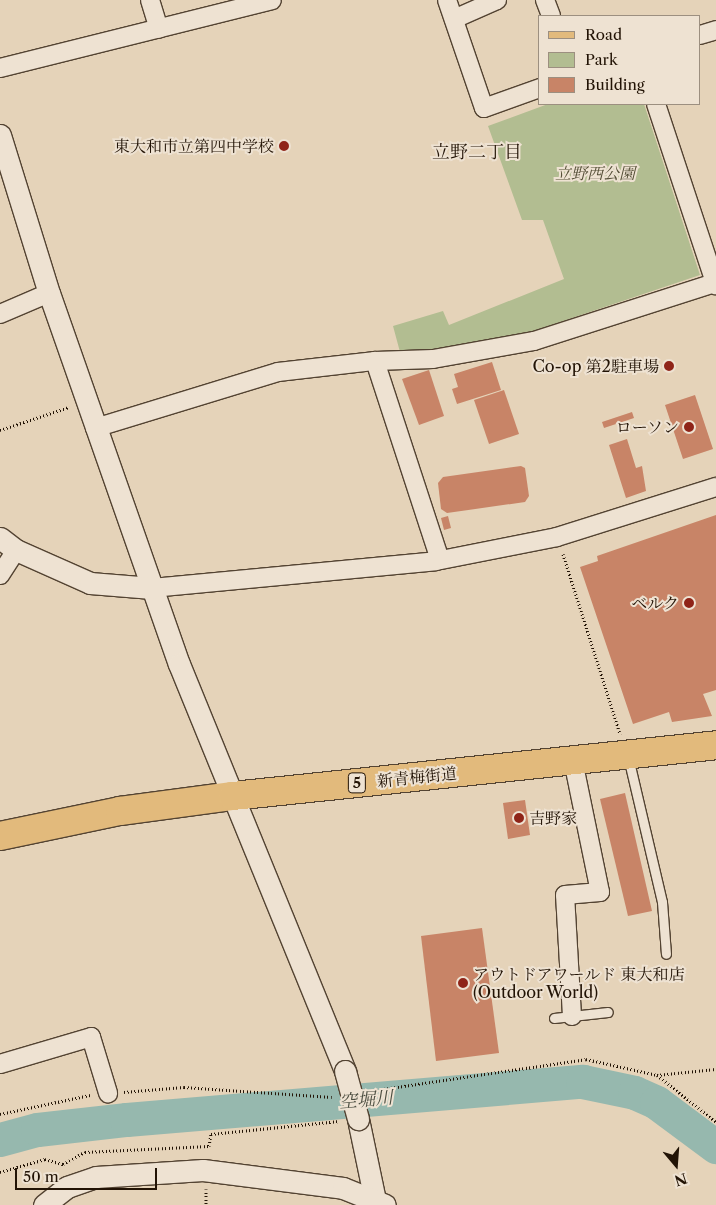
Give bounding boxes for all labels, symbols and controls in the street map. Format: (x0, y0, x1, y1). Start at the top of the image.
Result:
legend (538, 15, 701, 105)
text: Road (585, 25, 622, 44)
text: Park (585, 50, 618, 69)
text: Building (585, 75, 645, 94)
place label: 東大和市立第四中学校 (114, 136, 274, 156)
marker: 東大和市立第四中学校 (278, 140, 290, 152)
district label: 立野二丁目 (432, 141, 522, 163)
park label: 立野西公園 (555, 163, 635, 183)
place label: Co-op 第2駐車場 (532, 356, 659, 376)
marker: Co-op 第2駐車場 (663, 360, 675, 372)
place label: ローソン (615, 417, 679, 437)
marker: ローソン (683, 421, 695, 433)
place label: ベルク (631, 593, 679, 613)
marker: ベルク (683, 597, 695, 609)
street label: 新青梅街道 (376, 763, 458, 791)
road number: 5 (347, 770, 367, 796)
place label: 吉野家 (529, 808, 577, 828)
marker: 吉野家 (513, 812, 525, 824)
place label: アウトドアワールド 東大和店 (Outdoor World) (473, 964, 685, 1002)
marker: アウトドアワールド 東大和店 (Outdoor World) (457, 977, 469, 989)
water label: 空堀川 (338, 1087, 394, 1113)
north arrow (651, 1140, 701, 1190)
scale bar (18, 1158, 160, 1190)
text: 50 m (23, 1167, 59, 1186)
text: N (672, 1169, 689, 1190)

